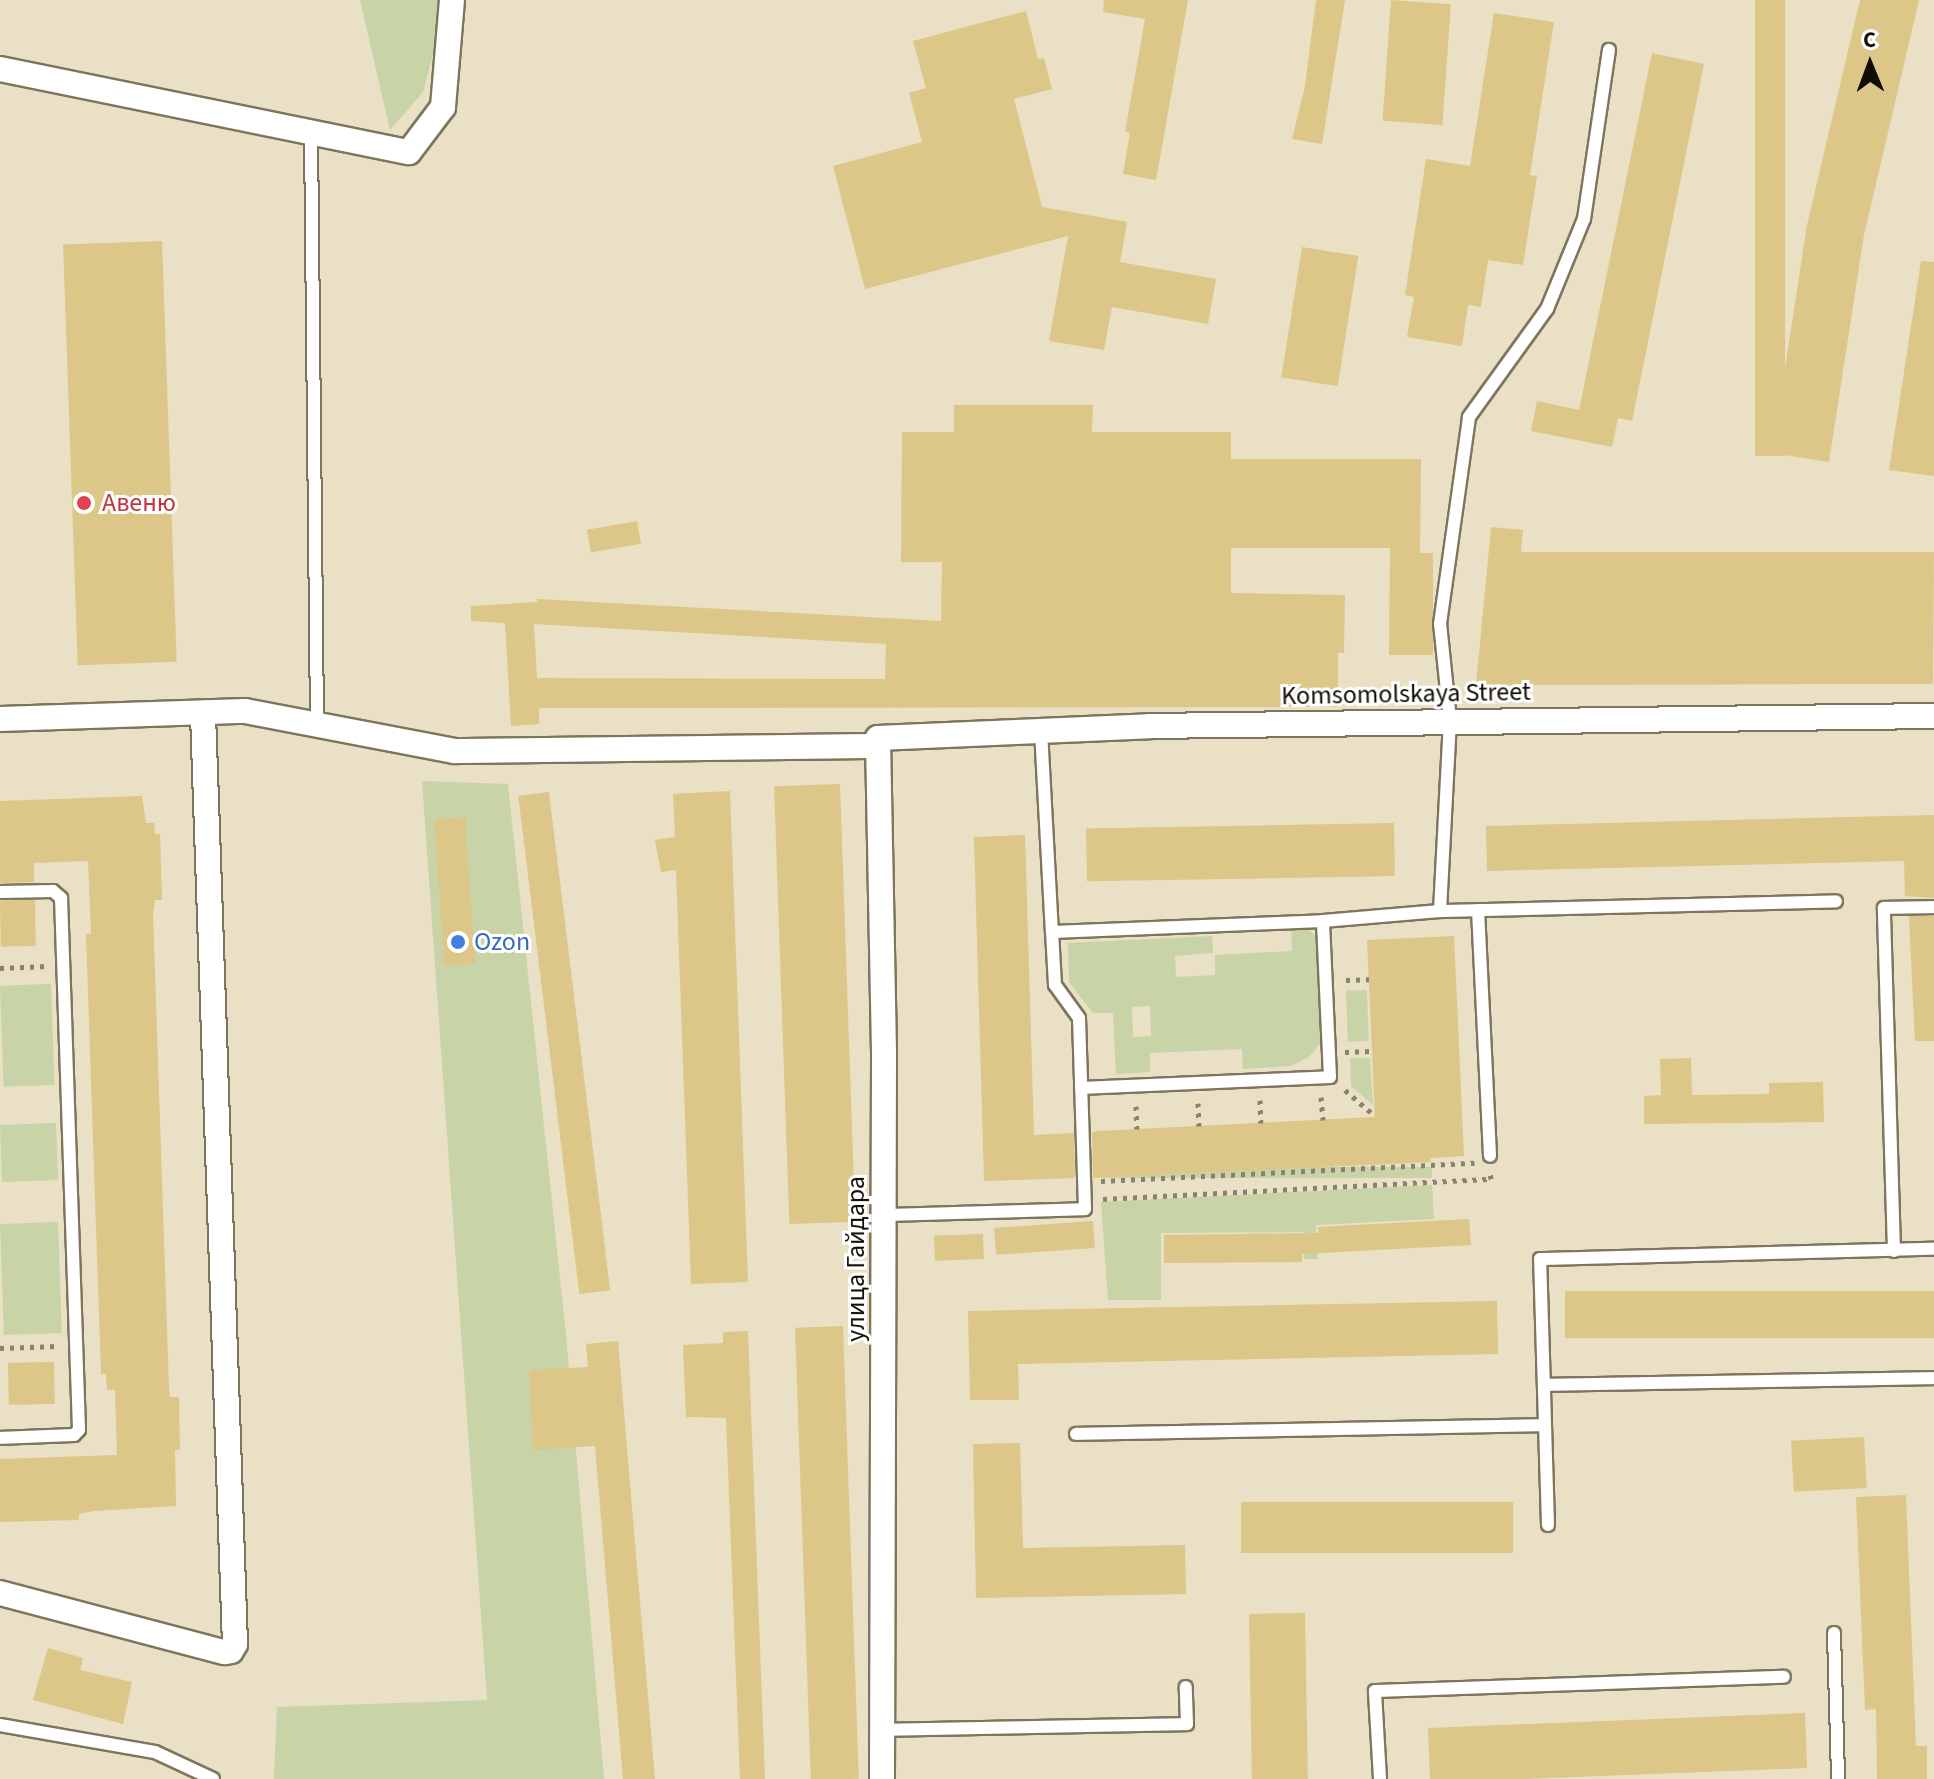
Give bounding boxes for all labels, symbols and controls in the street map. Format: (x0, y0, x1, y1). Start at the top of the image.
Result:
north arrow (1830, 24, 1910, 104)
text: С (1863, 24, 1876, 56)
place label: Авеню (102, 487, 176, 519)
marker: Авеню (73, 492, 95, 514)
street label: Komsomolskaya Street (1281, 676, 1531, 712)
place label: Ozon (474, 926, 530, 958)
marker: Ozon (449, 933, 467, 951)
street label: улица Гайдара (840, 1176, 872, 1342)

